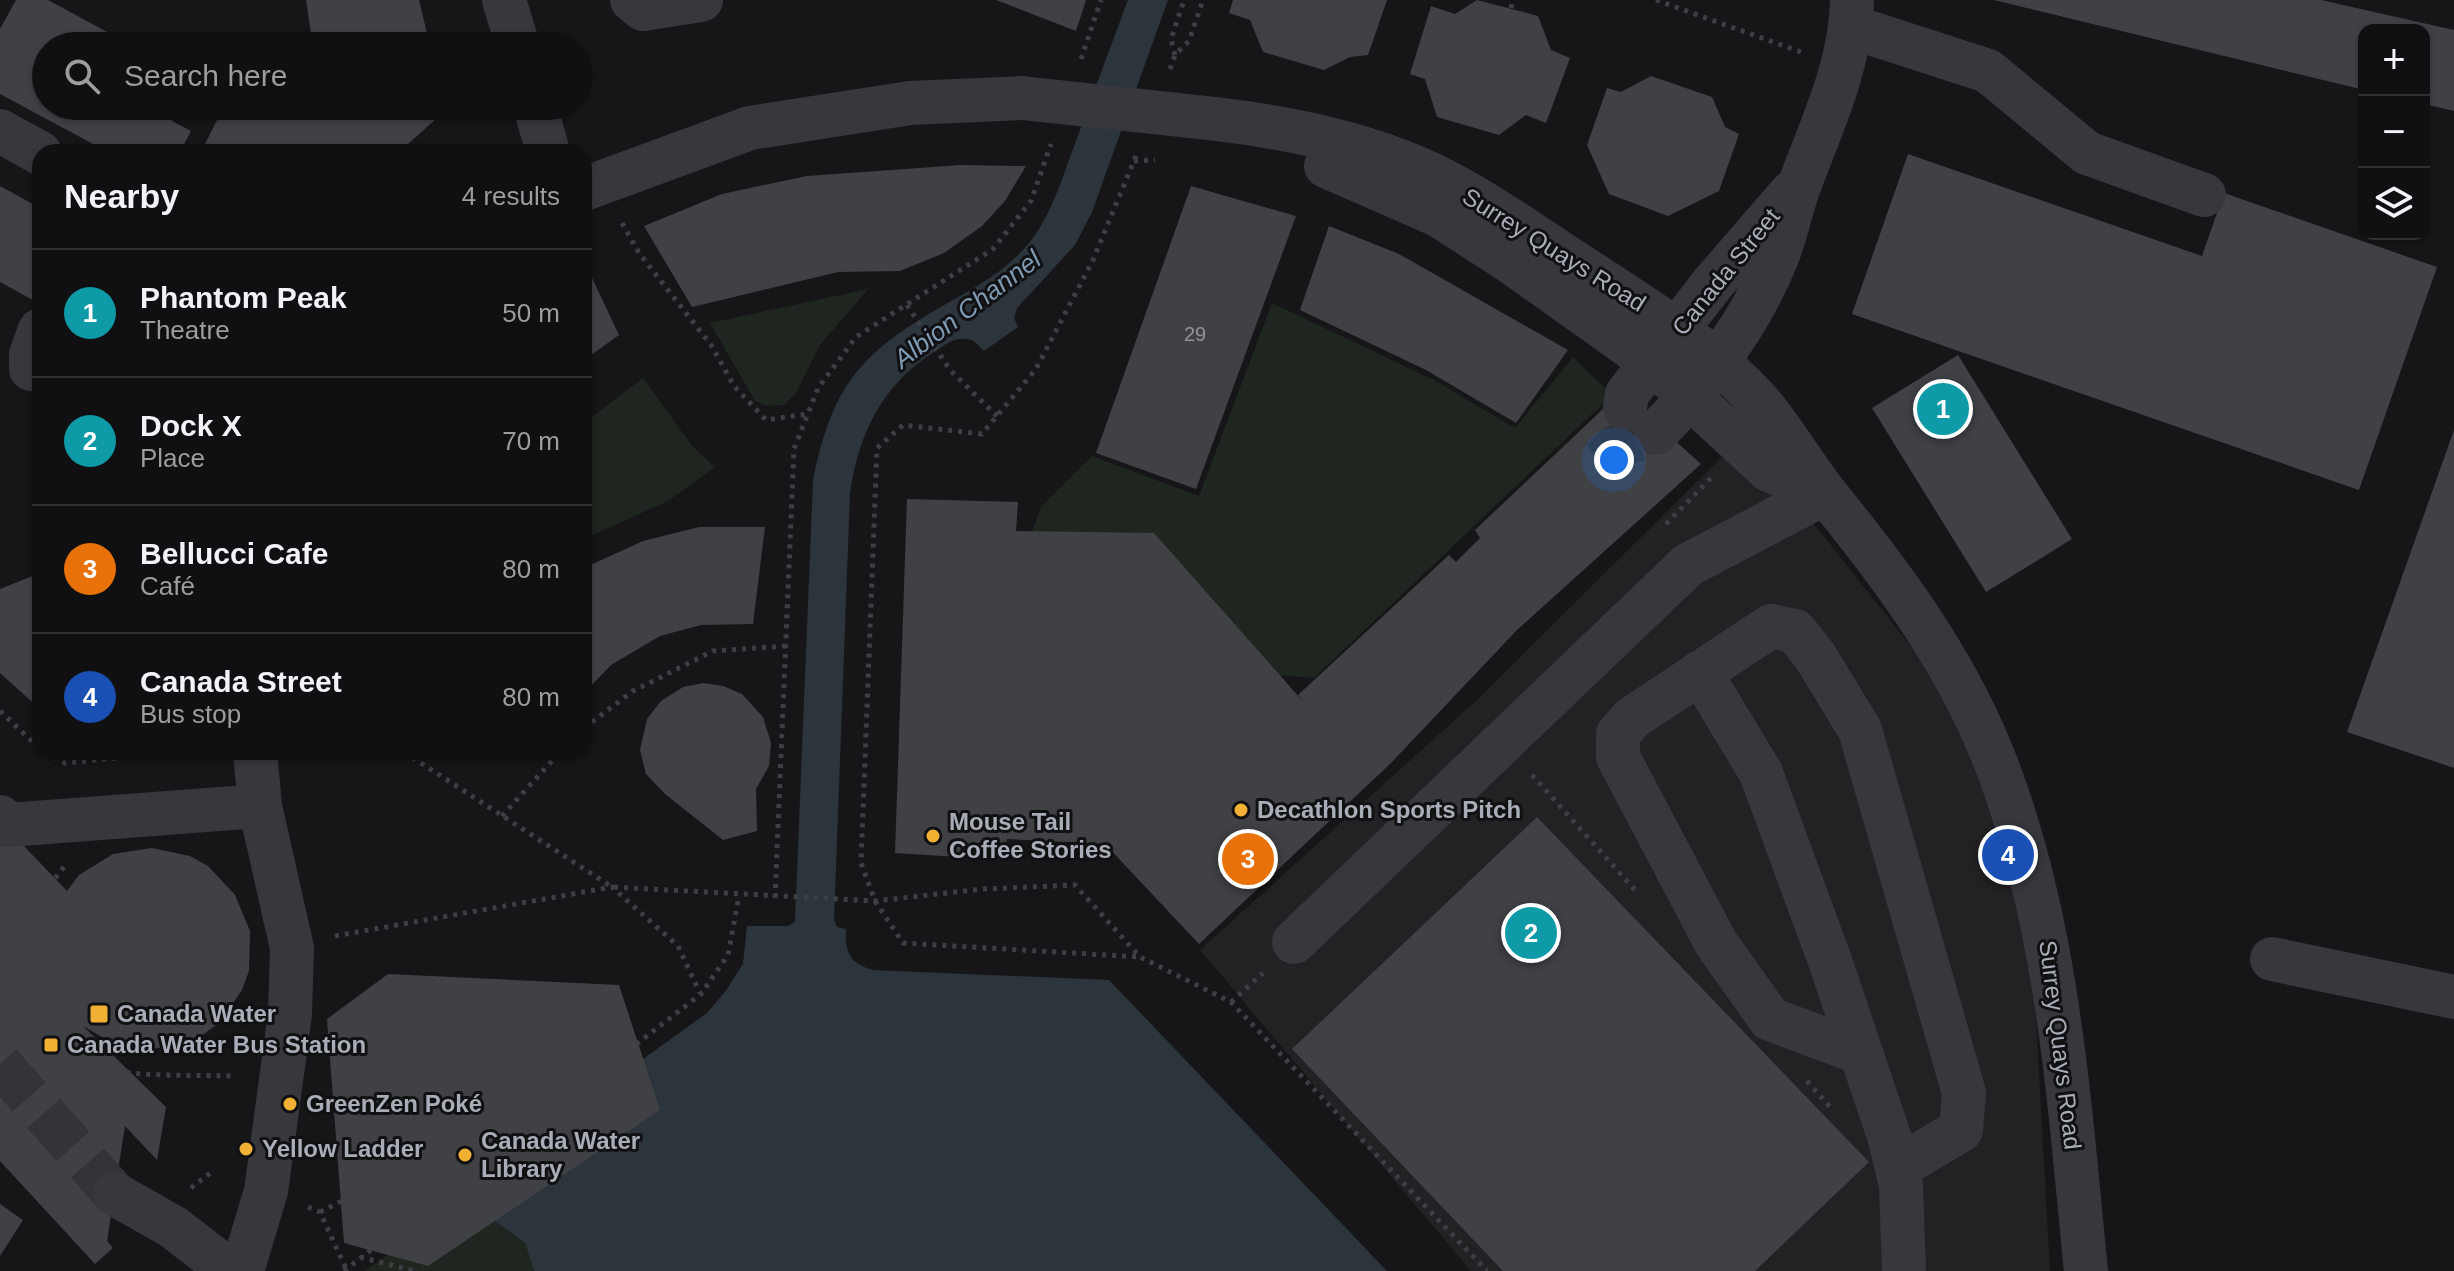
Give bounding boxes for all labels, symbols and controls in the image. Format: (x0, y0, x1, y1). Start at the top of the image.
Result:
map controls (2358, 24, 2430, 240)
button: + (2358, 24, 2430, 96)
search box (32, 32, 592, 120)
icon: search (60, 54, 104, 98)
text: Search here (124, 59, 287, 92)
button: − (2358, 96, 2430, 168)
button: layers (2358, 168, 2430, 240)
text: Nearby (64, 177, 179, 215)
text: 4 results (462, 181, 560, 211)
street label: Surrey Quays Road (1458, 182, 1651, 317)
street label: Canada Street (1666, 203, 1785, 340)
water label: Albion Channel (886, 243, 1047, 375)
text: Phantom Peak (140, 281, 347, 314)
text: 1 (83, 298, 97, 328)
text: 50 m (502, 298, 560, 328)
text: Theatre (140, 315, 230, 345)
house number: 29 (1184, 323, 1206, 345)
pin: 1 (1917, 379, 1969, 439)
text: Dock X (140, 409, 242, 442)
text: 2 (83, 426, 97, 456)
text: 70 m (502, 426, 560, 456)
your location (1594, 440, 1634, 480)
text: Place (140, 443, 205, 473)
text: Bellucci Cafe (140, 537, 328, 570)
text: 3 (83, 554, 97, 584)
text: 80 m (502, 554, 560, 584)
text: Café (140, 571, 195, 601)
text: Canada Street (140, 665, 342, 698)
text: 4 (83, 682, 97, 712)
text: 80 m (502, 682, 560, 712)
text: Bus stop (140, 699, 241, 729)
place label: Decathlon Sports Pitch (1257, 796, 1521, 823)
marker: Decathlon Sports Pitch (1232, 801, 1250, 819)
place label: Mouse Tail Coffee Stories (949, 808, 1112, 863)
pin: 4 (1982, 825, 2034, 885)
marker: Mouse Tail Coffee Stories (924, 827, 942, 845)
pin: 3 (1222, 829, 1274, 889)
pin: 2 (1505, 903, 1557, 963)
street label: Surrey Quays Road (2034, 939, 2087, 1151)
place label: Canada Water (117, 1000, 276, 1027)
marker: Canada Water (88, 1003, 110, 1025)
place label: Canada Water Bus Station (67, 1031, 366, 1058)
marker: Canada Water Bus Station (42, 1036, 60, 1054)
place label: GreenZen Poké (306, 1090, 482, 1117)
marker: GreenZen Poké (281, 1095, 299, 1113)
place label: Canada Water Library (481, 1127, 640, 1182)
place label: Yellow Ladder (262, 1135, 423, 1162)
marker: Yellow Ladder (237, 1140, 255, 1158)
marker: Canada Water Library (456, 1146, 474, 1164)

